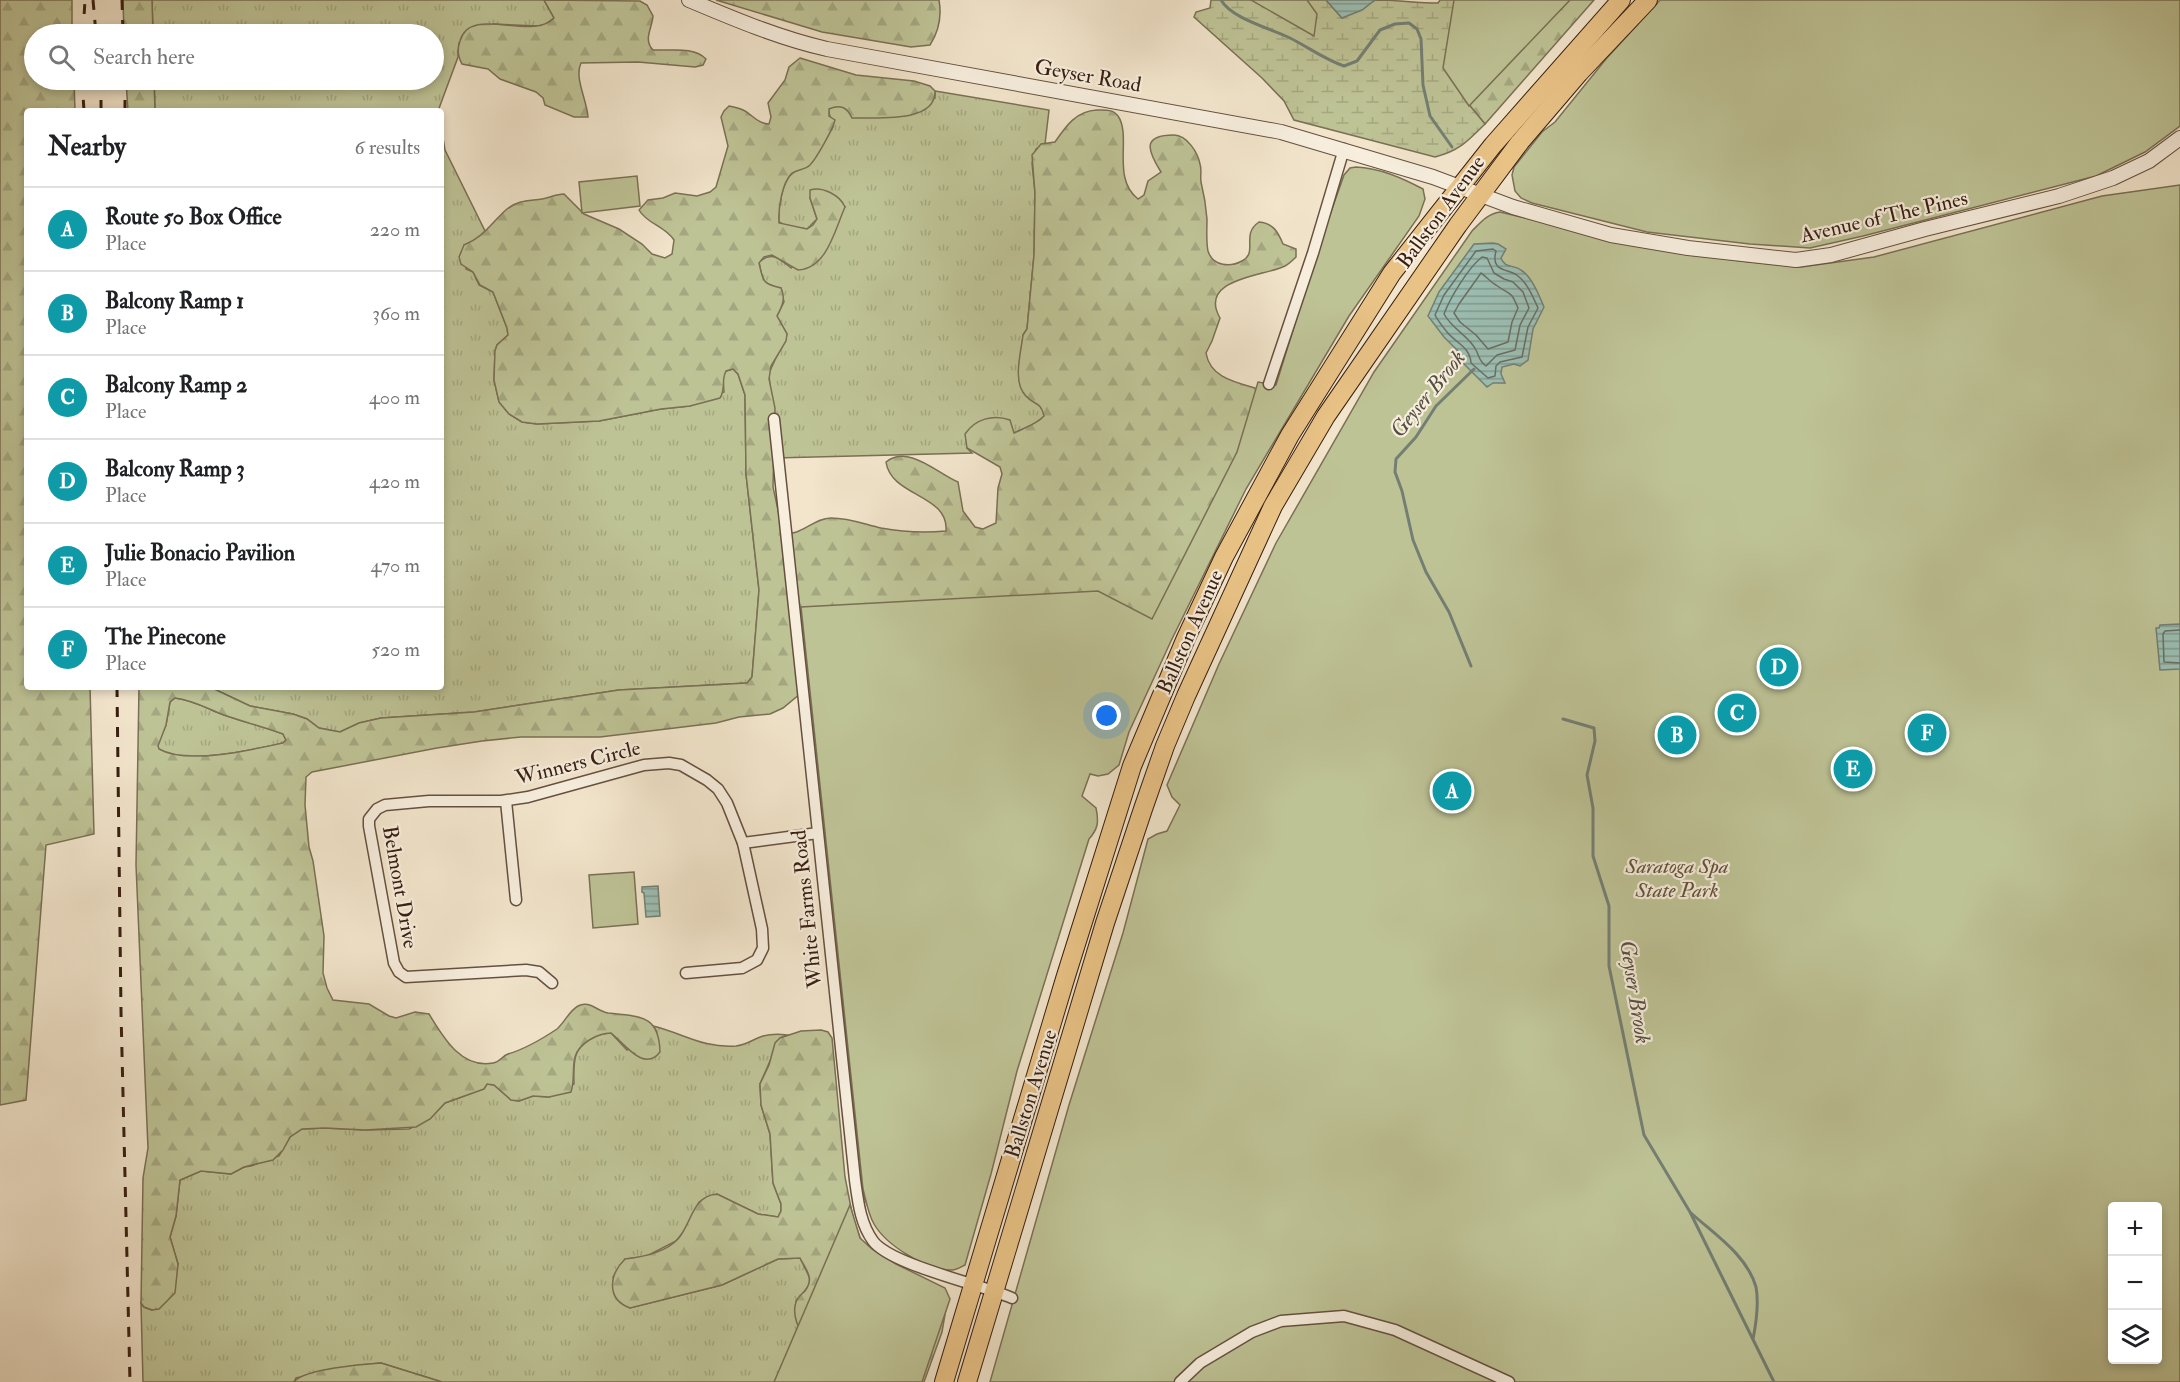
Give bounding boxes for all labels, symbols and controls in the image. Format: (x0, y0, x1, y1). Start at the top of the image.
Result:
search box (24, 24, 444, 90)
icon: search (45, 41, 78, 74)
text: Search here (93, 43, 195, 71)
street label: Geyser Road (1033, 53, 1144, 99)
text: Nearby (48, 131, 126, 163)
text: 6 results (354, 135, 420, 160)
street label: Ballston Avenue (1391, 150, 1491, 274)
street label: Avenue of The Pines (1797, 185, 1970, 250)
text: Route 50 Box Office (105, 203, 282, 231)
text: A (61, 217, 74, 242)
text: 220 m (370, 217, 420, 242)
text: Place (105, 231, 146, 256)
text: Balcony Ramp 1 (105, 287, 244, 315)
text: B (61, 301, 74, 326)
text: 360 m (372, 301, 420, 326)
text: Place (105, 315, 146, 340)
water label: Geyser Brook (1384, 345, 1472, 443)
text: Balcony Ramp 2 (105, 371, 248, 399)
text: C (60, 385, 75, 410)
text: 400 m (369, 385, 420, 410)
text: Place (105, 399, 146, 424)
text: Balcony Ramp 3 (105, 455, 245, 483)
text: D (59, 469, 76, 494)
text: 420 m (369, 469, 420, 494)
text: Place (105, 483, 146, 508)
text: Julie Bonacio Pavilion (105, 539, 295, 567)
text: E (60, 553, 75, 578)
text: 470 m (371, 553, 420, 578)
street label: Ballston Avenue (1151, 565, 1230, 698)
text: Place (105, 567, 146, 592)
text: The Pinecone (105, 623, 226, 651)
text: F (61, 637, 74, 662)
text: 520 m (371, 637, 420, 662)
pin: D (1760, 644, 1798, 690)
text: Place (105, 651, 146, 676)
pin: C (1718, 690, 1756, 736)
your location (1092, 701, 1121, 730)
pin: F (1908, 710, 1946, 756)
pin: B (1658, 712, 1696, 758)
street label: Winners Circle (512, 734, 644, 792)
pin: E (1834, 746, 1872, 792)
pin: A (1432, 768, 1472, 814)
street label: Belmont Drive (376, 823, 424, 951)
street label: White Farms Road (785, 828, 829, 990)
park label: Saratoga Spa State Park (1625, 853, 1729, 904)
water label: Geyser Brook (1613, 938, 1657, 1046)
street label: Ballston Avenue (999, 1026, 1063, 1162)
map controls (2108, 1202, 2162, 1364)
button: + (2108, 1202, 2162, 1256)
button: − (2108, 1256, 2162, 1310)
button: layers (2108, 1310, 2162, 1364)

